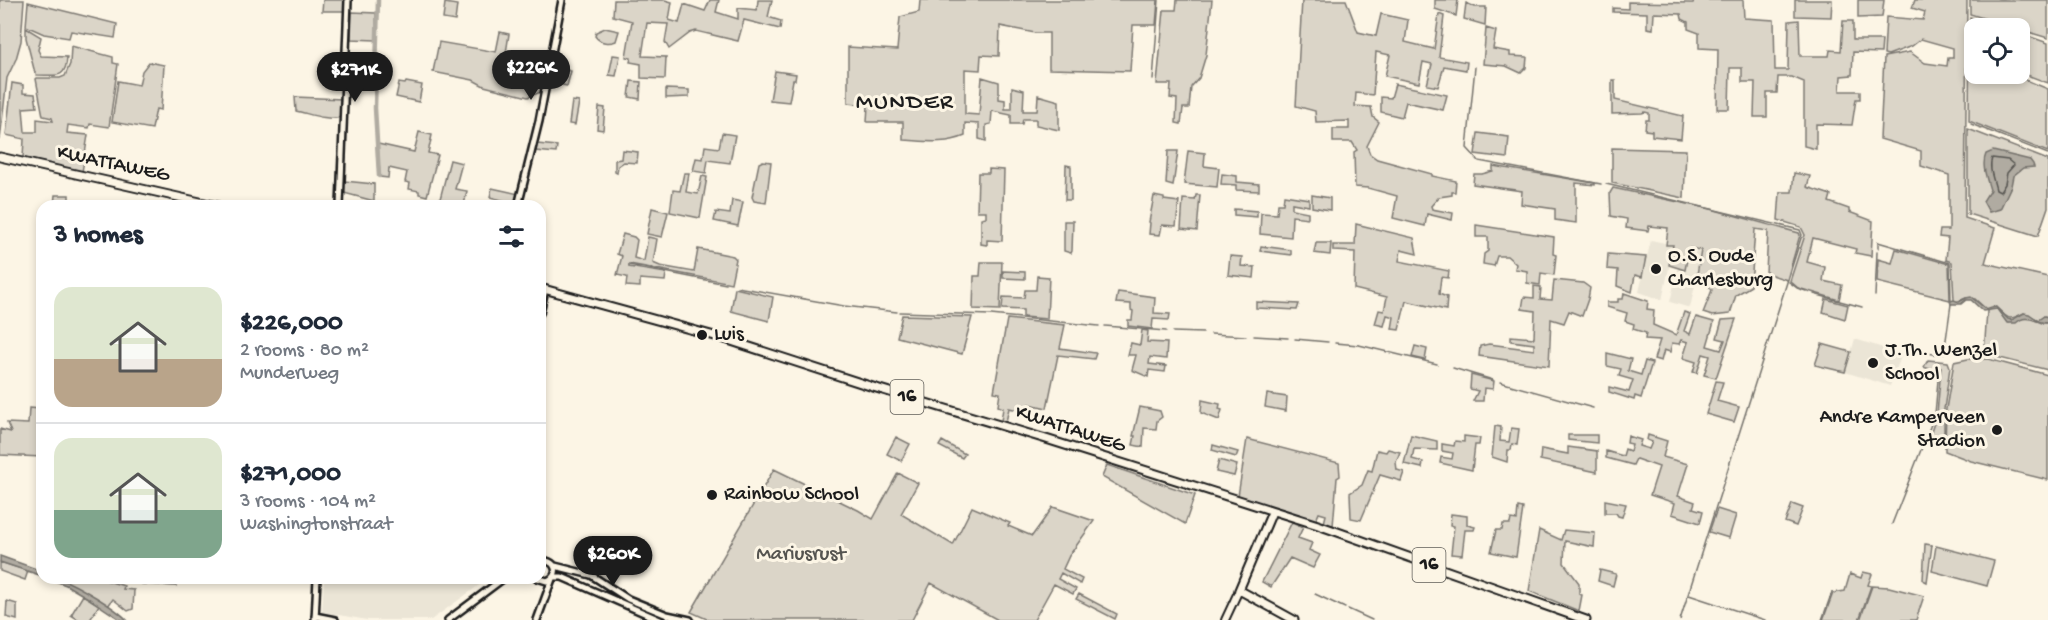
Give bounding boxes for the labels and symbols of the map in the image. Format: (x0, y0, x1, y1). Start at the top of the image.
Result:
pin: $226K (489, 50, 573, 101)
pin: $271K (313, 52, 397, 103)
district label: MUNDER (856, 89, 954, 118)
street label: KWATTAWEG (54, 141, 172, 189)
place label: O.S. Oude Charlesburg (1668, 245, 1773, 294)
marker: O.S. Oude Charlesburg (1649, 262, 1663, 276)
place label: Luis (714, 323, 745, 348)
marker: Luis (695, 328, 709, 342)
place label: J.Th. Wenzel School (1885, 339, 1997, 388)
marker: J.Th. Wenzel School (1866, 356, 1880, 370)
road number: 16 (890, 380, 924, 414)
street label: KWATTAWEG (1012, 400, 1129, 460)
place label: Andre Kamperveen Stadion (1819, 406, 1985, 455)
marker: Andre Kamperveen Stadion (1990, 423, 2004, 437)
place label: Rainbow School (724, 483, 859, 508)
marker: Rainbow School (705, 488, 719, 502)
pin: $260K (571, 536, 655, 587)
park label: Mariusrust (756, 543, 848, 568)
road number: 16 (1412, 548, 1446, 582)

